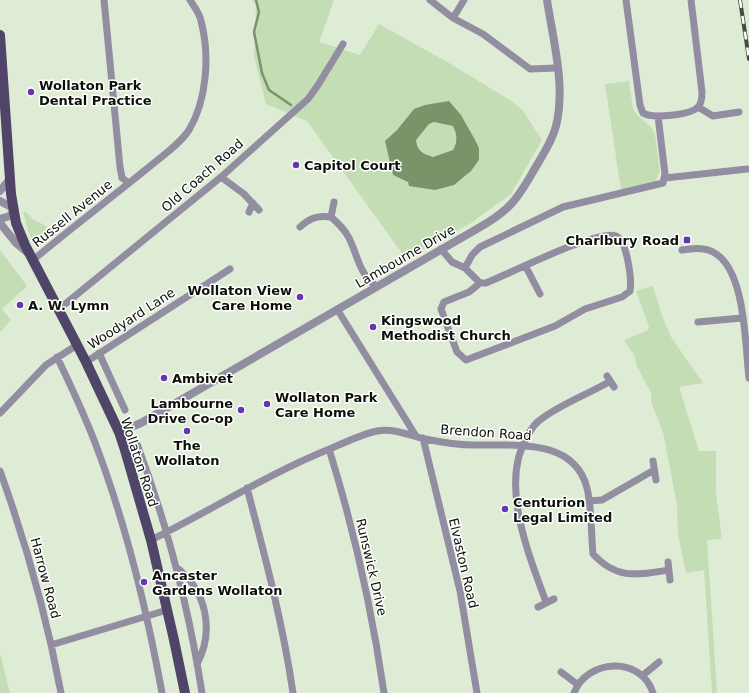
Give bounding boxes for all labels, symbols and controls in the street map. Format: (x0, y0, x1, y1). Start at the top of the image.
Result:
place label: Wollaton Park Dental Practice (39, 78, 152, 108)
marker: Wollaton Park Dental Practice (26, 87, 36, 97)
street label: Old Coach Road (158, 136, 246, 215)
place label: Capitol Court (304, 158, 401, 173)
marker: Capitol Court (291, 160, 301, 170)
street label: Russell Avenue (30, 177, 115, 250)
street label: Lambourne Drive (353, 222, 458, 291)
place label: Charlbury Road (566, 233, 679, 248)
marker: Charlbury Road (682, 235, 692, 245)
place label: Wollaton View Care Home (187, 283, 292, 313)
street label: Woodyard Lane (85, 285, 178, 352)
marker: Wollaton View Care Home (295, 292, 305, 302)
place label: A. W. Lymn (28, 298, 109, 313)
marker: A. W. Lymn (15, 300, 25, 310)
place label: Kingswood Methodist Church (381, 313, 511, 343)
marker: Kingswood Methodist Church (368, 322, 378, 332)
place label: Ambivet (172, 371, 233, 386)
marker: Ambivet (159, 373, 169, 383)
place label: Wollaton Park Care Home (275, 390, 378, 420)
place label: Lambourne Drive Co-op (147, 396, 233, 426)
marker: Wollaton Park Care Home (262, 399, 272, 409)
marker: Lambourne Drive Co-op (236, 405, 246, 415)
street label: Wollaton Road (118, 415, 161, 509)
street label: Brendon Road (440, 422, 532, 443)
marker: The Wollaton (182, 426, 192, 436)
place label: The Wollaton (155, 438, 219, 468)
place label: Centurion Legal Limited (513, 495, 612, 525)
marker: Centurion Legal Limited (500, 504, 510, 514)
street label: Elvaston Road (446, 516, 481, 610)
street label: Runswick Drive (353, 517, 390, 617)
street label: Harrow Road (27, 536, 64, 620)
place label: Ancaster Gardens Wollaton (152, 568, 282, 598)
marker: Ancaster Gardens Wollaton (139, 577, 149, 587)

